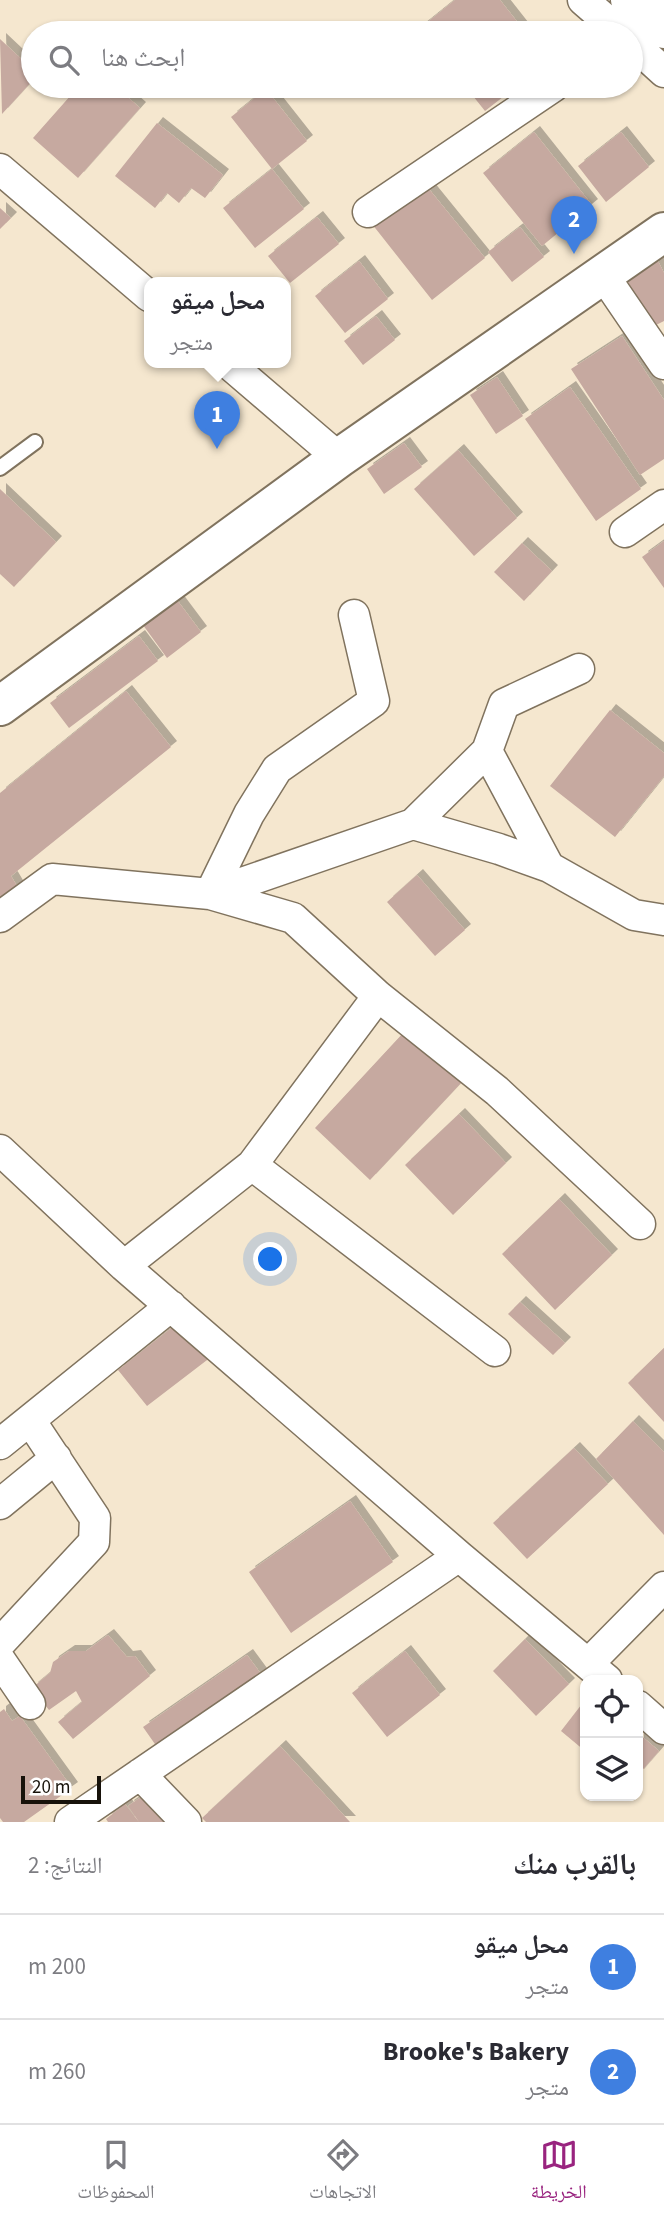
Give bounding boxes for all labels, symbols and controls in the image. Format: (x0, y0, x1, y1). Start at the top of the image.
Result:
search box (21, 21, 643, 98)
text: ابحث هنا (101, 39, 185, 76)
icon: search (45, 41, 83, 79)
pin: 2 (551, 196, 597, 254)
popup (144, 277, 291, 368)
text: محل ميقو (170, 282, 265, 319)
text: متجر (170, 326, 213, 359)
pin: 1 (194, 391, 240, 449)
your location (253, 1242, 287, 1276)
map controls (580, 1675, 643, 1801)
button: locate (580, 1675, 643, 1738)
button: layers (580, 1738, 643, 1801)
scale bar (21, 1773, 102, 1805)
text: 20 m (32, 1774, 70, 1801)
text: بالقرب منك (513, 1843, 636, 1886)
text: النتائج: 2 (28, 1849, 103, 1882)
text: محل ميقو (473, 1926, 569, 1963)
text: 200 m (28, 1950, 86, 1983)
text: 1 (607, 1950, 619, 1983)
text: متجر (526, 1970, 569, 2003)
text: Brooke's Bakery (383, 2033, 569, 2070)
text: 260 m (28, 2055, 86, 2088)
text: 2 (607, 2055, 619, 2088)
text: متجر (526, 2071, 569, 2104)
tab: المحفوظات (77, 2136, 155, 2210)
tab: الاتجاهات (309, 2136, 376, 2210)
tab: الخريطة (531, 2136, 587, 2210)

